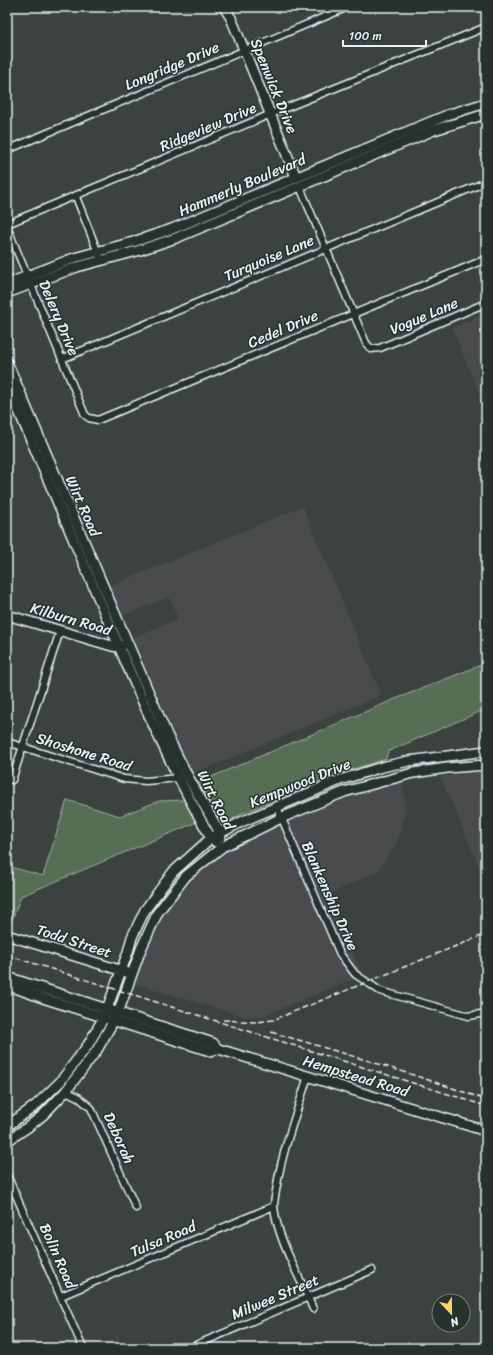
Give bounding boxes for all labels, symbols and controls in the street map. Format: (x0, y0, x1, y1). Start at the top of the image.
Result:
scale bar (343, 22, 426, 48)
text: 100 m (349, 25, 382, 47)
street label: Longridge Drive (120, 34, 224, 98)
street label: Spenwick Drive (243, 34, 305, 138)
street label: Ridgeview Drive (156, 95, 260, 159)
street label: Hammerly Boulevard (174, 146, 311, 224)
street label: Turquoise Lane (220, 227, 319, 289)
street label: Delery Drive (31, 276, 87, 360)
street label: Vogue Lane (386, 290, 463, 342)
street label: Cedel Drive (243, 302, 323, 356)
street label: Wirt Road (58, 471, 108, 542)
street label: Kilburn Road (27, 595, 116, 643)
street label: Shoshone Road (33, 725, 136, 779)
street label: Kempwood Drive (245, 751, 355, 815)
street label: Wirt Road (190, 765, 243, 836)
street label: Blankenship Drive (294, 837, 366, 955)
street label: Todd Street (33, 917, 115, 966)
street label: Hempstead Road (300, 1048, 413, 1105)
street label: Deborah (96, 1108, 142, 1168)
street label: Tulsa Road (126, 1213, 201, 1265)
street label: Bolin Road (32, 1219, 84, 1294)
street label: Milwee Street (227, 1267, 323, 1327)
north arrow (431, 1293, 471, 1333)
text: N (447, 1311, 463, 1332)

